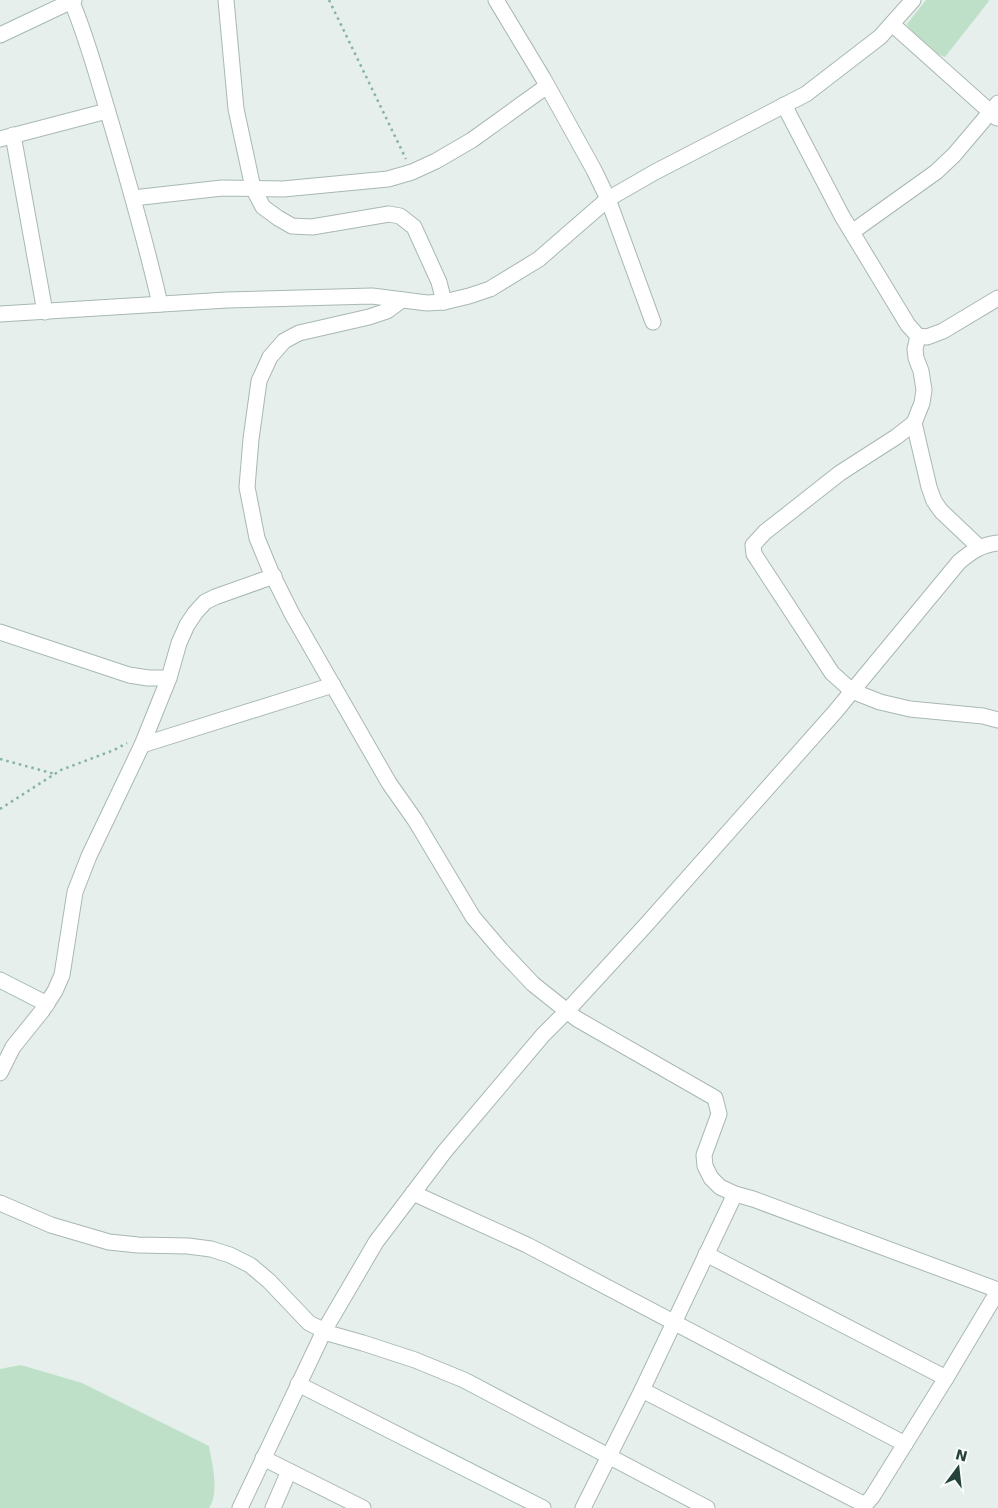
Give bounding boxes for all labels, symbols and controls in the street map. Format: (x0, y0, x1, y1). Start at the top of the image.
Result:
north arrow (933, 1443, 983, 1493)
text: N (954, 1446, 969, 1465)

